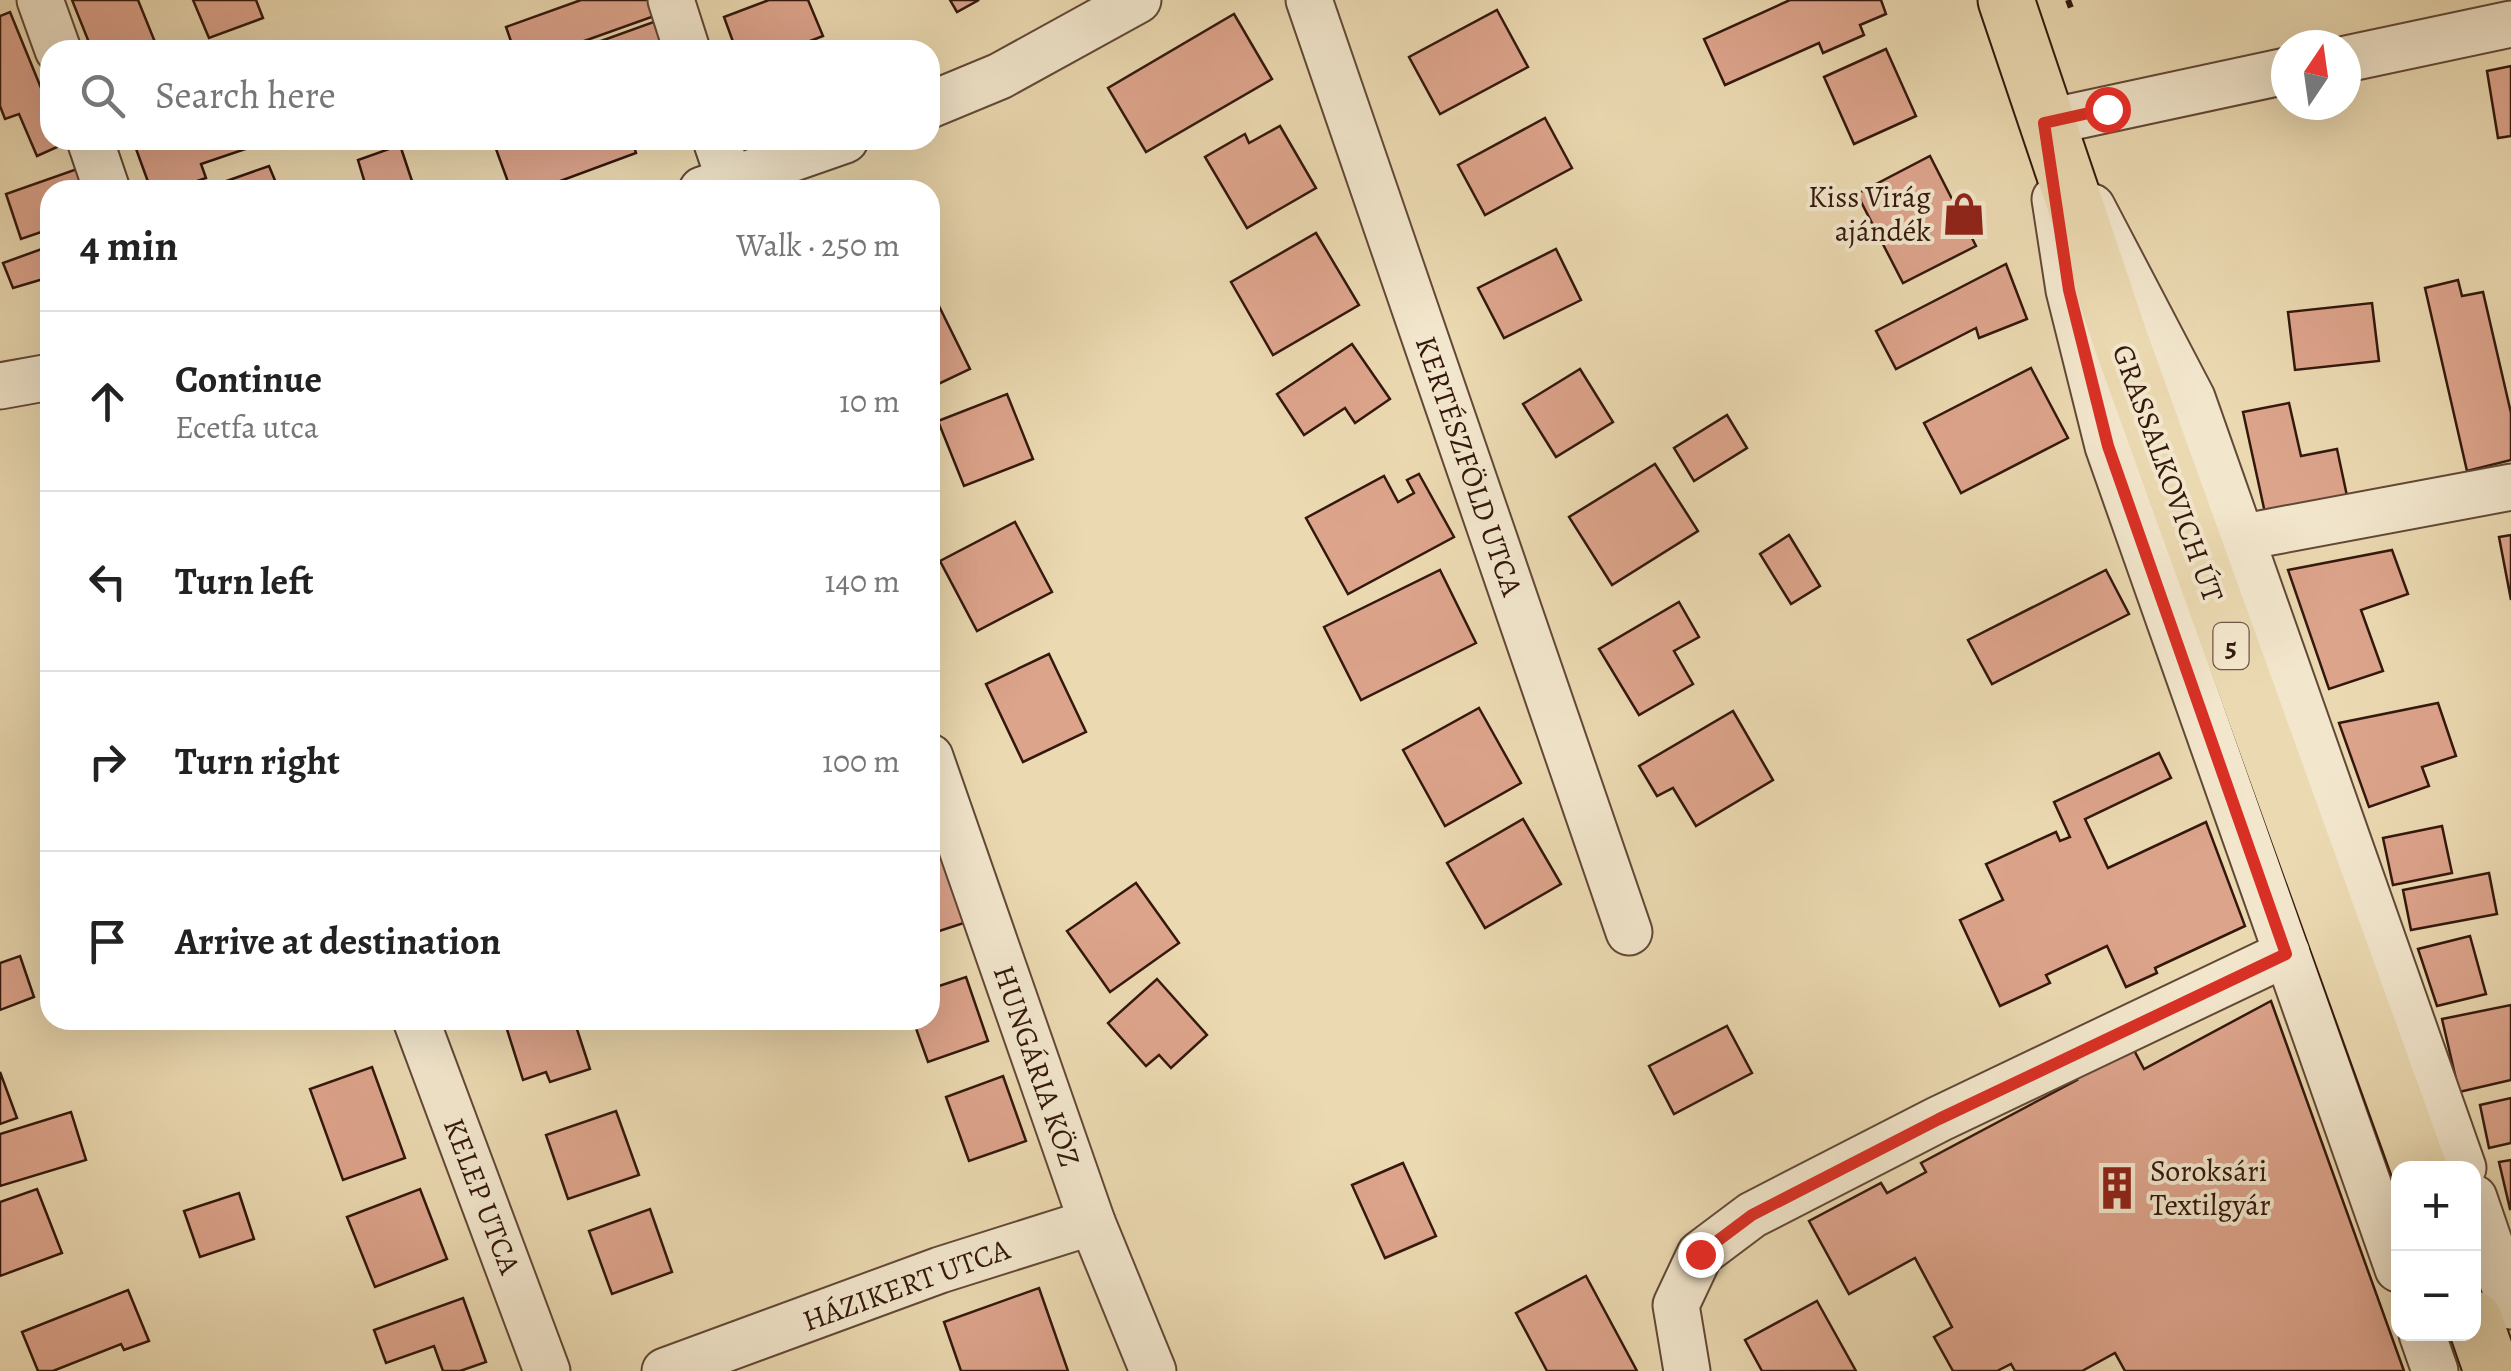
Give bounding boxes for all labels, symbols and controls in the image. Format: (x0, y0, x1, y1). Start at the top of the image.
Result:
north arrow (2271, 30, 2361, 120)
search box (40, 40, 940, 150)
icon: search (75, 68, 130, 123)
text: Search here (155, 69, 336, 121)
route start (2085, 87, 2131, 133)
place label: Kiss Virág ajándék (1808, 177, 1931, 251)
shop icon: Kiss Virág ajándék (1940, 190, 1988, 238)
text: 4 min (80, 217, 178, 274)
text: Walk · 250 m (736, 223, 900, 267)
street label: KERTÉSZFÖLD UTCA (1406, 331, 1532, 602)
street label: GRASSALKOVICH ÚT (2103, 339, 2233, 608)
text: Continue (175, 353, 322, 405)
icon: ahead (80, 374, 135, 429)
text: 10 m (839, 379, 900, 423)
text: Ecetfa utca (175, 405, 319, 449)
icon: left (80, 554, 135, 609)
text: Turn left (175, 555, 314, 607)
text: 140 m (825, 559, 900, 603)
road number: 5 (2214, 623, 2248, 669)
icon: right (80, 734, 135, 789)
text: Turn right (175, 735, 340, 787)
text: 100 m (822, 739, 900, 783)
icon: arrive (80, 914, 135, 969)
text: Arrive at destination (175, 915, 501, 967)
street label: HUNGÁRIA KÖZ (984, 960, 1090, 1172)
street label: KELEP UTCA (434, 1112, 530, 1280)
place label: Soroksári Textilgyár (2150, 1151, 2271, 1225)
map controls (2391, 1161, 2481, 1341)
button: + (2391, 1161, 2481, 1251)
building icon: Soroksári Textilgyár (2093, 1164, 2141, 1212)
street label: HÁZIKERT UTCA (797, 1229, 1016, 1341)
route end (1678, 1232, 1724, 1278)
button: − (2391, 1251, 2481, 1341)

